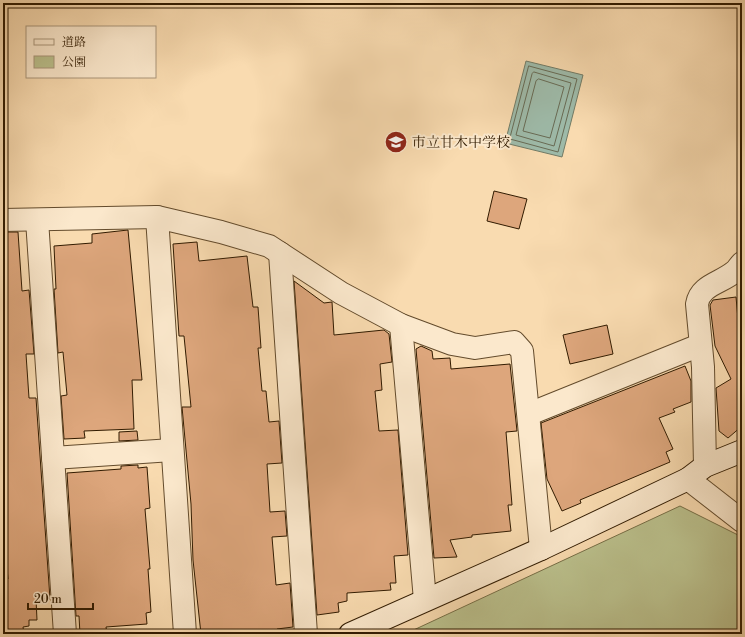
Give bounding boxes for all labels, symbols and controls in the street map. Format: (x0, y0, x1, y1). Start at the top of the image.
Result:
legend (26, 26, 156, 78)
text: 道路 (62, 35, 86, 50)
text: 公園 (62, 55, 86, 70)
school or university icon: 市立甘木中学校 (383, 129, 409, 155)
place label: 市立甘木中学校 (412, 134, 510, 152)
scale bar (28, 585, 93, 611)
text: 20 m (34, 592, 62, 607)

